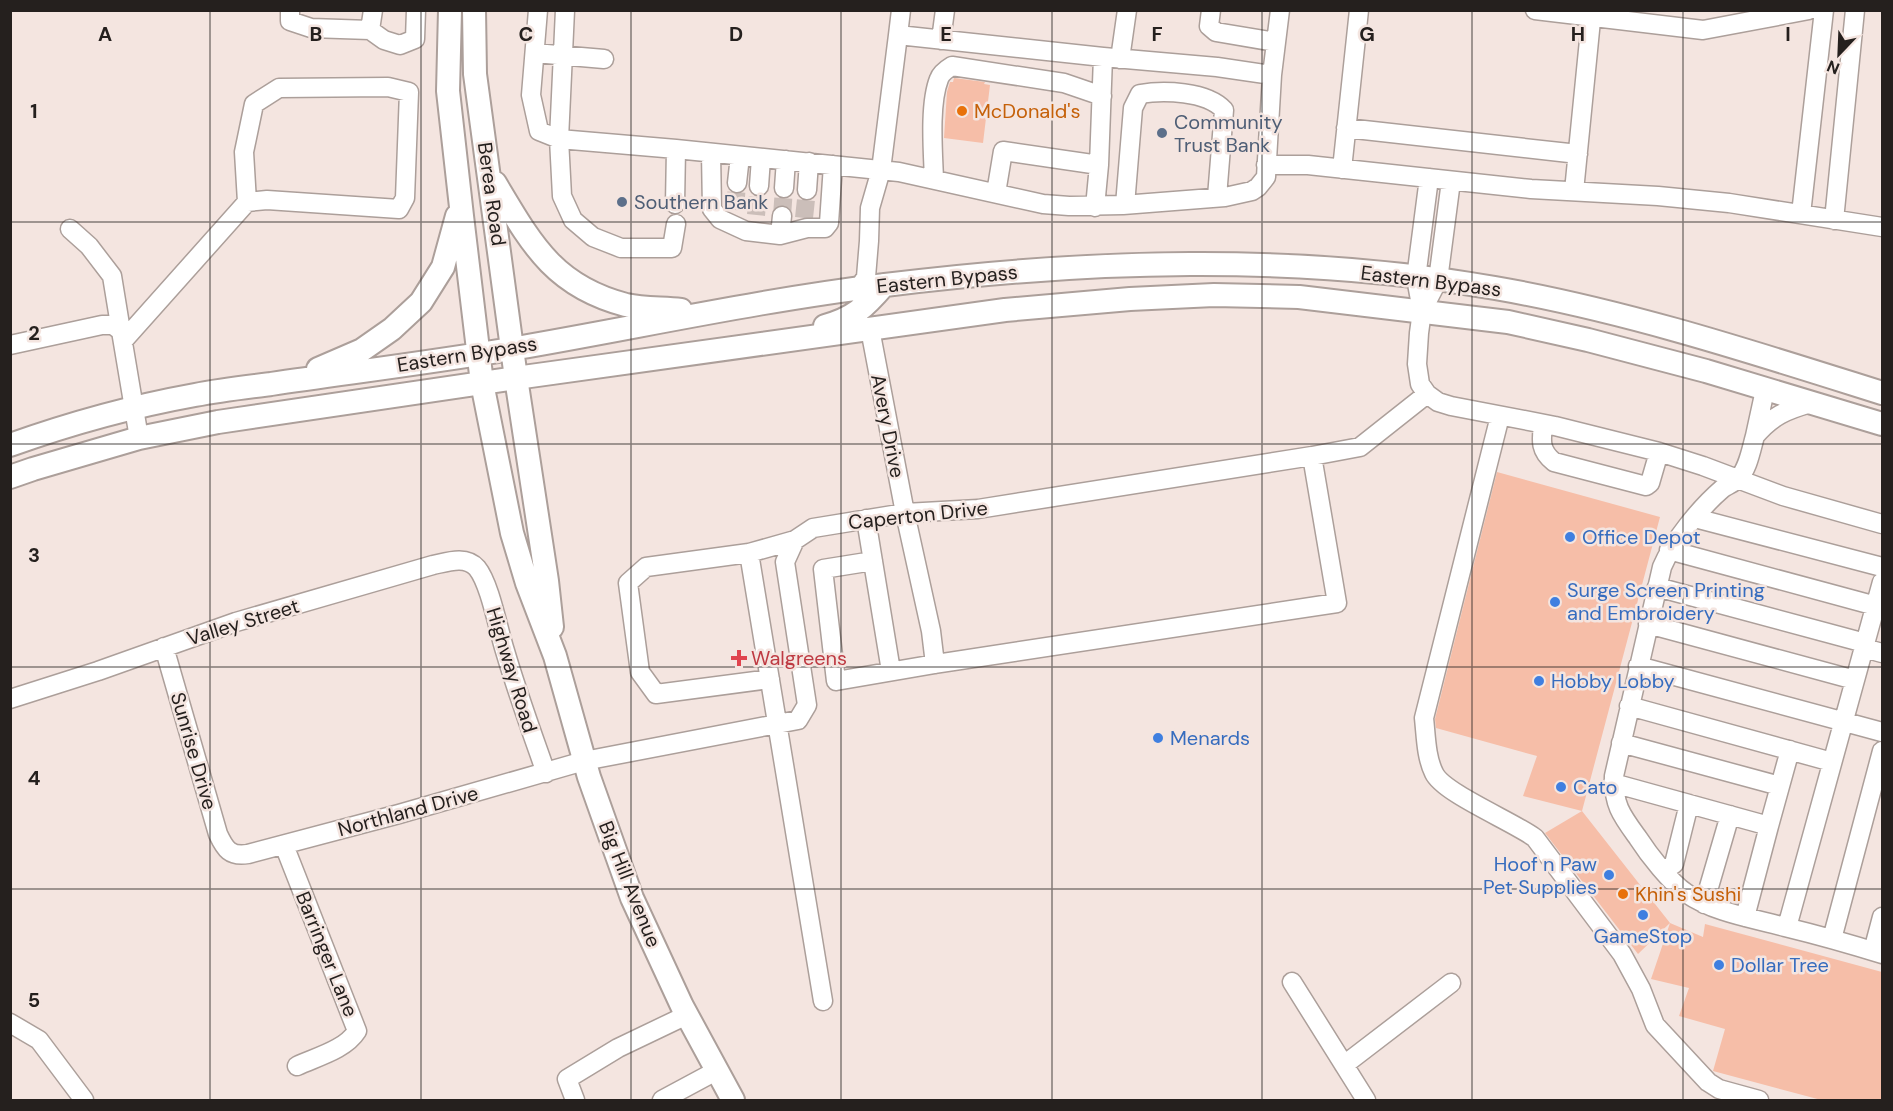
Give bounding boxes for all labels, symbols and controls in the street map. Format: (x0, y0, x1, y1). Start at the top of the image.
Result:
text: A (98, 21, 112, 47)
text: B (310, 21, 322, 47)
text: C (519, 21, 533, 47)
text: D (729, 21, 743, 47)
text: E (940, 21, 952, 47)
text: F (1151, 21, 1163, 47)
text: G (1359, 21, 1375, 47)
text: H (1571, 21, 1585, 47)
text: I (1785, 21, 1791, 47)
north arrow (1809, 24, 1869, 84)
text: N (1824, 55, 1843, 79)
text: 1 (30, 98, 38, 124)
place label: McDonald's (974, 98, 1080, 124)
marker: McDonald's (955, 104, 969, 118)
place label: Community Trust Bank (1174, 109, 1283, 158)
marker: Community Trust Bank (1155, 126, 1169, 140)
street label: Berea Road (472, 140, 512, 248)
place label: Southern Bank (634, 189, 768, 215)
marker: Southern Bank (615, 195, 629, 209)
street label: Eastern Bypass (875, 259, 1019, 299)
street label: Eastern Bypass (1359, 259, 1503, 303)
text: 2 (28, 320, 40, 346)
street label: Eastern Bypass (395, 330, 539, 378)
street label: Avery Drive (865, 372, 911, 480)
street label: Caperton Drive (847, 495, 989, 535)
place label: Office Depot (1582, 524, 1701, 550)
marker: Office Depot (1563, 530, 1577, 544)
text: 3 (28, 542, 40, 568)
place label: Surge Screen Printing and Embroidery (1567, 577, 1765, 626)
street label: Valley Street (184, 593, 302, 651)
marker: Surge Screen Printing and Embroidery (1548, 595, 1562, 609)
street label: Highway Road (481, 604, 543, 736)
place label: Walgreens (751, 645, 847, 671)
marker: Walgreens (732, 651, 746, 665)
place label: Hobby Lobby (1551, 668, 1675, 694)
marker: Hobby Lobby (1532, 674, 1546, 688)
street label: Sunrise Drive (165, 689, 223, 813)
place label: Menards (1170, 725, 1250, 751)
marker: Menards (1151, 731, 1165, 745)
text: 4 (28, 765, 41, 791)
place label: Cato (1573, 774, 1617, 800)
street label: Northland Drive (335, 780, 481, 842)
marker: Cato (1554, 780, 1568, 794)
street label: Big Hill Avenue (593, 817, 667, 951)
place label: Hoof n Paw Pet Supplies (1483, 851, 1597, 900)
marker: Hoof n Paw Pet Supplies (1602, 868, 1616, 882)
place label: Khin's Sushi (1635, 881, 1741, 907)
street label: Barringer Lane (290, 887, 364, 1021)
marker: Khin's Sushi (1616, 887, 1630, 901)
marker: GameStop (1636, 908, 1650, 922)
place label: GameStop (1594, 923, 1692, 949)
place label: Dollar Tree (1731, 952, 1829, 978)
marker: Dollar Tree (1712, 958, 1726, 972)
text: 5 (28, 987, 40, 1013)

